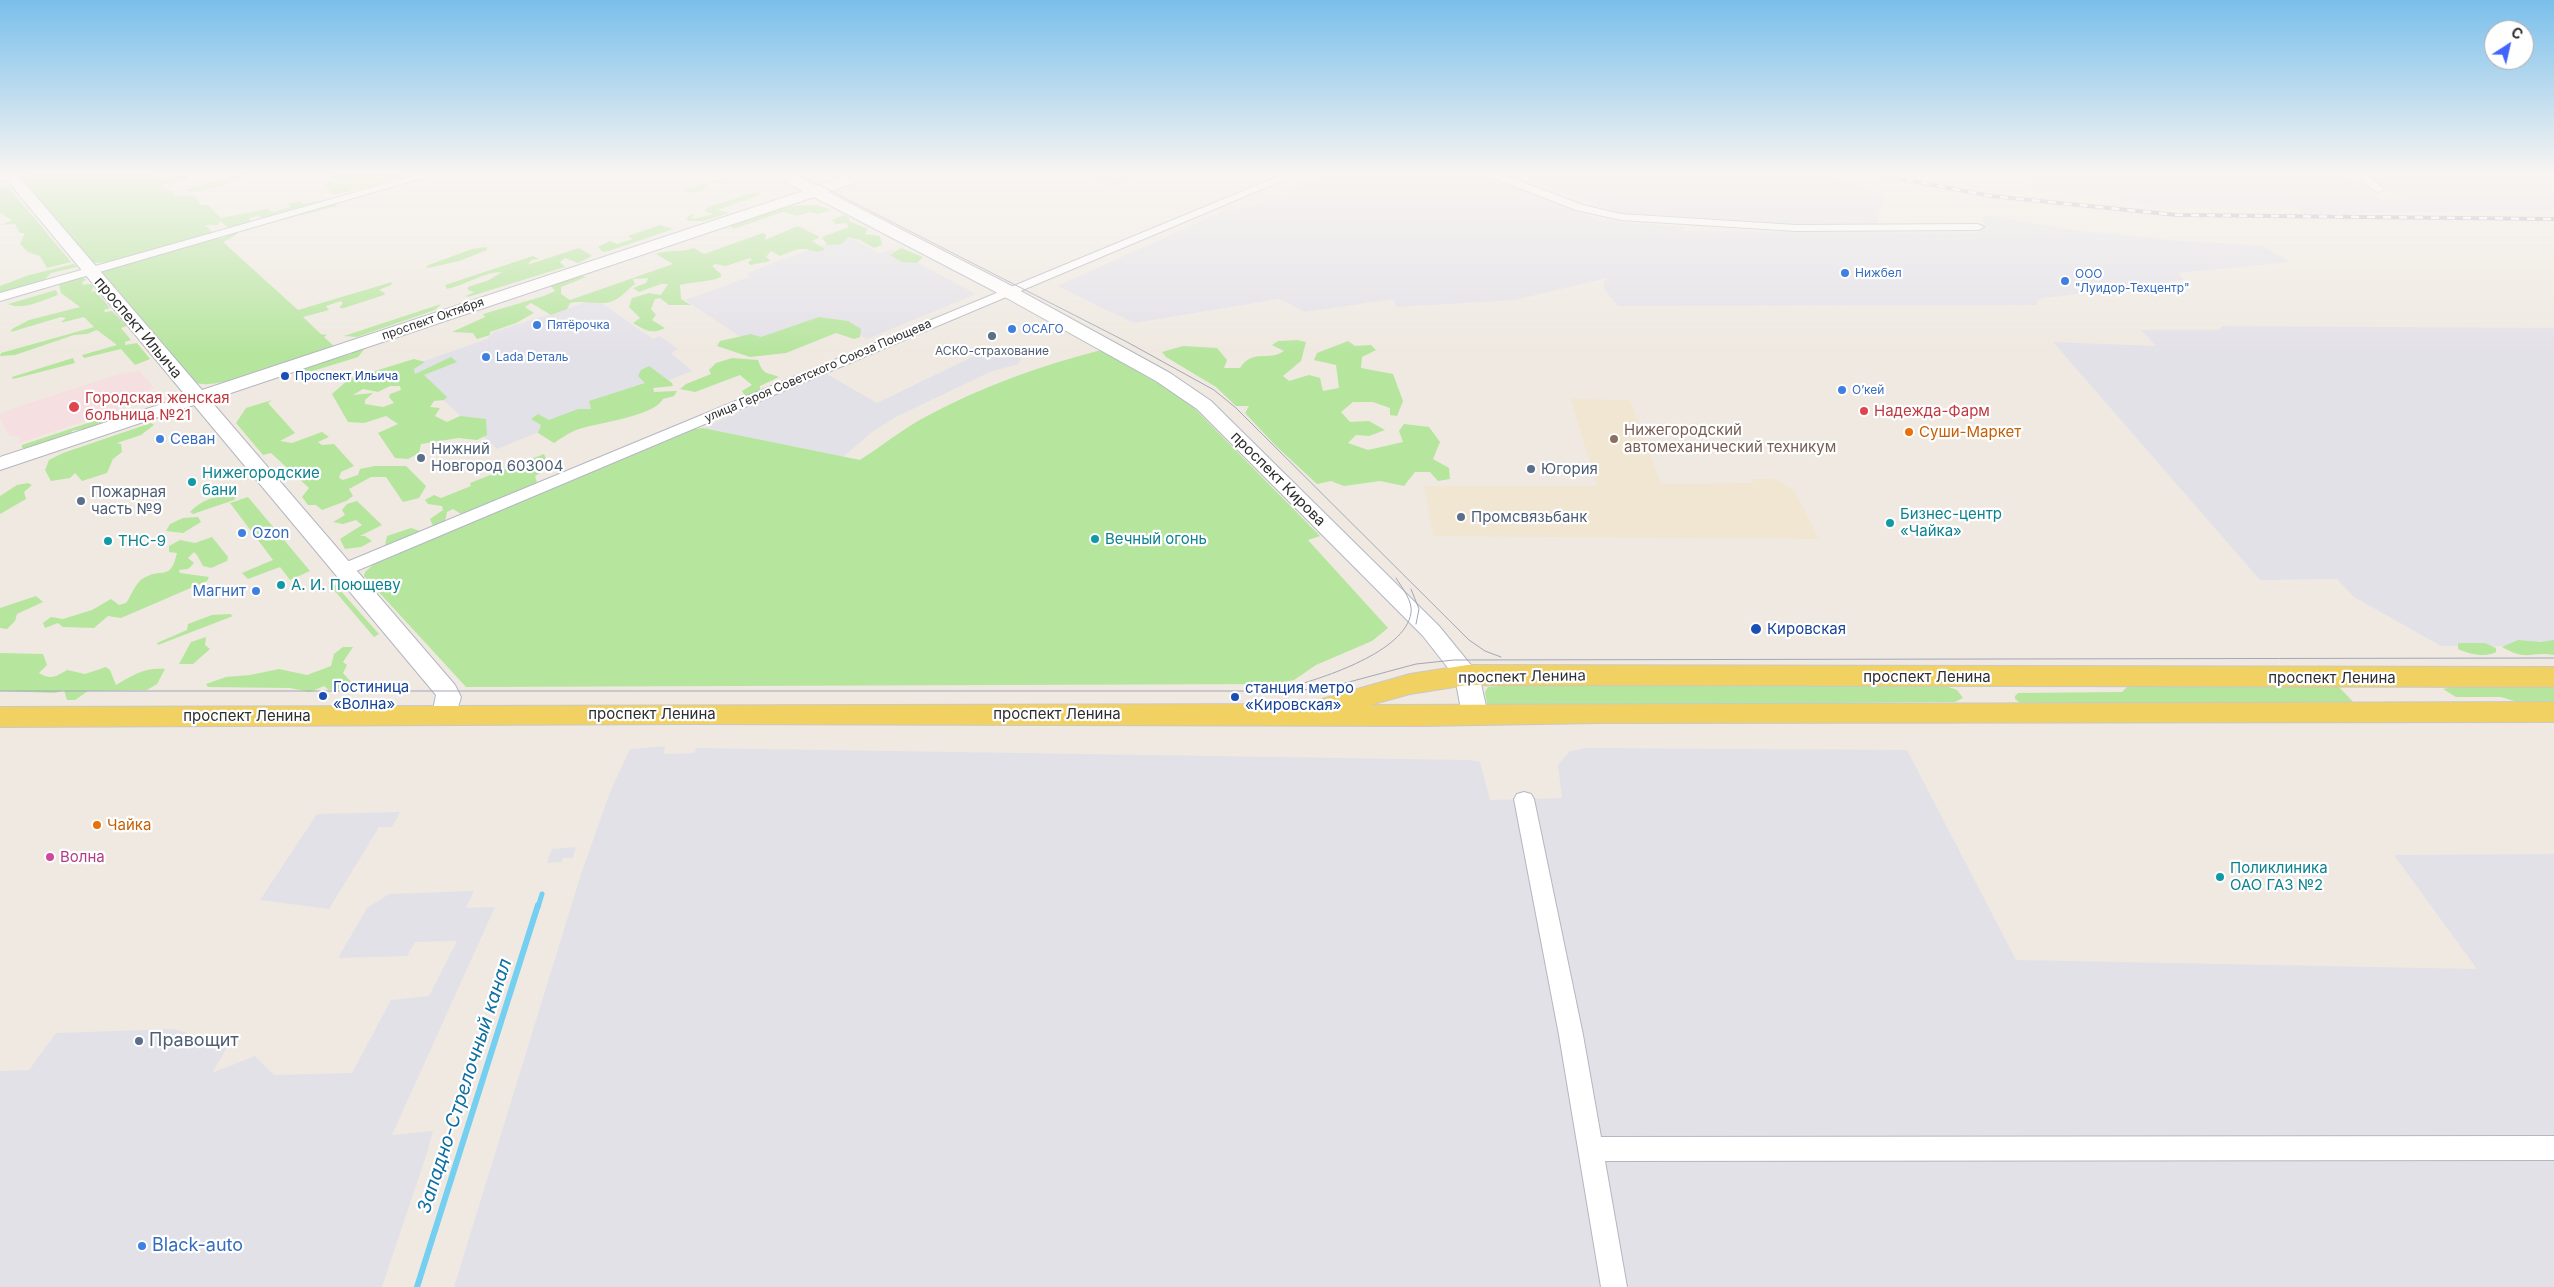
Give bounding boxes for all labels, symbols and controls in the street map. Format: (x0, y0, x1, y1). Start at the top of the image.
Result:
north arrow (2484, 20, 2534, 70)
text: С (2508, 23, 2526, 43)
place label: Нижбел (1855, 266, 1902, 280)
marker: Нижбел (1839, 267, 1851, 279)
place label: ООО "Луидор-Техцентр" (2075, 267, 2190, 295)
street label: проспект Ильича (90, 274, 186, 382)
marker: ООО "Луидор-Техцентр" (2059, 275, 2071, 287)
street label: проспект Октября (380, 295, 486, 343)
street label: улица Героя Советского Союза Поющева (702, 317, 934, 425)
place label: Пятёрочка (547, 318, 610, 332)
marker: Пятёрочка (531, 319, 543, 331)
place label: ОСАГО (1022, 322, 1064, 336)
marker: ОСАГО (1006, 323, 1018, 335)
marker: АСКО-страхование (986, 330, 998, 342)
place label: АСКО-страхование (935, 344, 1049, 358)
place label: Lada Dеталь (496, 350, 569, 364)
marker: Lada Dеталь (480, 351, 492, 363)
place label: Проспект Ильича (295, 369, 398, 383)
marker: Проспект Ильича (279, 370, 291, 382)
place label: О’кей (1852, 383, 1884, 397)
marker: О’кей (1836, 384, 1848, 396)
place label: Городская женская больница №21 (85, 389, 230, 424)
marker: Городская женская больница №21 (67, 400, 81, 414)
place label: Надежда-Фарм (1874, 402, 1990, 420)
marker: Надежда-Фарм (1858, 405, 1870, 417)
place label: Нижегородский автомеханический техникум (1624, 421, 1836, 456)
place label: Суши-Маркет (1919, 423, 2021, 441)
marker: Суши-Маркет (1903, 426, 1915, 438)
street label: проспект Кирова (1227, 428, 1329, 530)
place label: Севан (170, 430, 215, 448)
marker: Севан (154, 433, 166, 445)
marker: Нижегородский автомеханический техникум (1608, 433, 1620, 445)
place label: Нижний Новгород 603004 (431, 440, 563, 475)
marker: Нижний Новгород 603004 (415, 452, 427, 464)
place label: Югория (1541, 460, 1598, 478)
marker: Югория (1525, 463, 1537, 475)
place label: Нижегородские бани (202, 464, 320, 499)
marker: Нижегородские бани (186, 476, 198, 488)
place label: Пожарная часть №9 (91, 483, 166, 518)
marker: Пожарная часть №9 (75, 495, 87, 507)
place label: Бизнес-центр «Чайка» (1900, 505, 2002, 540)
place label: Промсвязьбанк (1471, 508, 1587, 526)
marker: Промсвязьбанк (1455, 511, 1467, 523)
marker: Бизнес-центр «Чайка» (1884, 517, 1896, 529)
place label: Ozon (252, 524, 289, 542)
marker: Ozon (236, 527, 248, 539)
place label: Вечный огонь (1105, 530, 1207, 548)
place label: ТНС-9 (118, 532, 166, 550)
marker: Вечный огонь (1089, 533, 1101, 545)
marker: ТНС-9 (102, 535, 114, 547)
place label: А. И. Поющеву (291, 576, 401, 594)
marker: А. И. Поющеву (275, 579, 287, 591)
place label: Магнит (193, 582, 246, 600)
marker: Магнит (250, 585, 262, 597)
place label: Кировская (1767, 620, 1846, 638)
marker: Кировская (1749, 622, 1763, 636)
street label: проспект Ленина (1458, 667, 1586, 687)
street label: проспект Ленина (1863, 668, 1991, 686)
street label: проспект Ленина (2268, 669, 2396, 687)
place label: Гостиница «Волна» (333, 678, 409, 713)
place label: станция метро «Кировская» (1245, 679, 1354, 714)
marker: Гостиница «Волна» (317, 690, 329, 702)
marker: станция метро «Кировская» (1229, 691, 1241, 703)
street label: проспект Ленина (588, 705, 716, 723)
street label: проспект Ленина (993, 705, 1121, 723)
street label: проспект Ленина (183, 707, 311, 725)
place label: Чайка (107, 816, 151, 834)
marker: Чайка (91, 819, 103, 831)
place label: Волна (60, 848, 105, 866)
marker: Волна (44, 851, 56, 863)
place label: Поликлиника ОАО ГАЗ №2 (2230, 859, 2328, 894)
marker: Поликлиника ОАО ГАЗ №2 (2214, 871, 2226, 883)
water label: Западно-Стрелочный канал (413, 956, 517, 1216)
place label: Правощит (149, 1030, 239, 1052)
marker: Правощит (133, 1035, 145, 1047)
place label: Black-auto (152, 1235, 243, 1257)
marker: Black-auto (136, 1240, 148, 1252)

